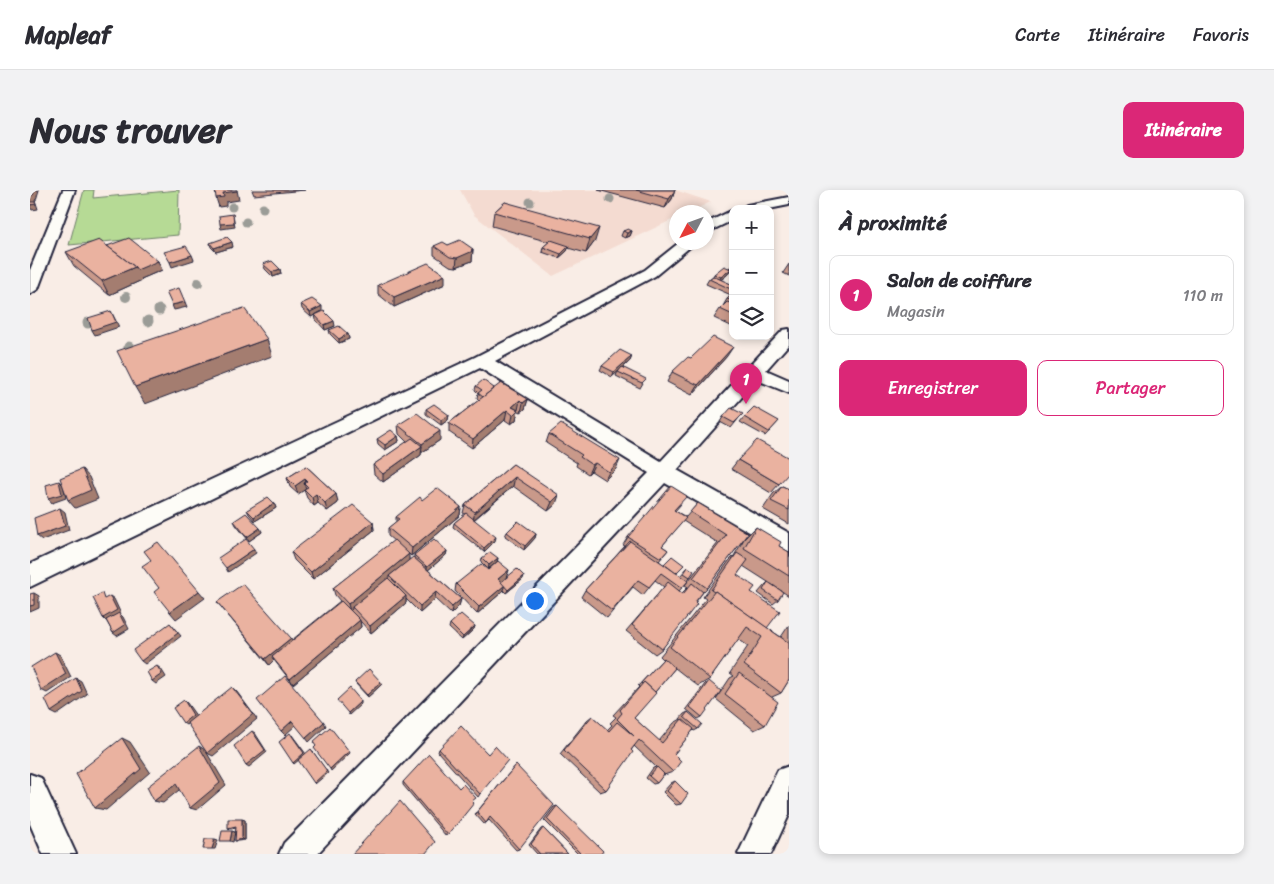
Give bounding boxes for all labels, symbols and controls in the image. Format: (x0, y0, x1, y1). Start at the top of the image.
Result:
text: Mapleaf (25, 14, 111, 56)
text: Carte (1015, 19, 1060, 51)
text: Itinéraire (1088, 19, 1165, 51)
text: Favoris (1193, 19, 1249, 51)
text: Nous trouver (30, 99, 230, 161)
button: Itinéraire (1123, 102, 1244, 158)
text: À proximité (839, 204, 947, 242)
north arrow (669, 205, 714, 250)
map controls (729, 205, 774, 340)
button: + (729, 205, 774, 250)
button: − (729, 250, 774, 295)
text: Salon de coiffure (887, 264, 1032, 297)
text: 1 (853, 281, 859, 310)
text: 110 m (1183, 281, 1223, 310)
button: layers (729, 295, 774, 340)
text: Magasin (887, 297, 945, 326)
button: Enregistrer (839, 360, 1027, 416)
button: Partager (1037, 360, 1224, 416)
pin: 1 (730, 363, 762, 404)
your location (522, 588, 548, 614)

